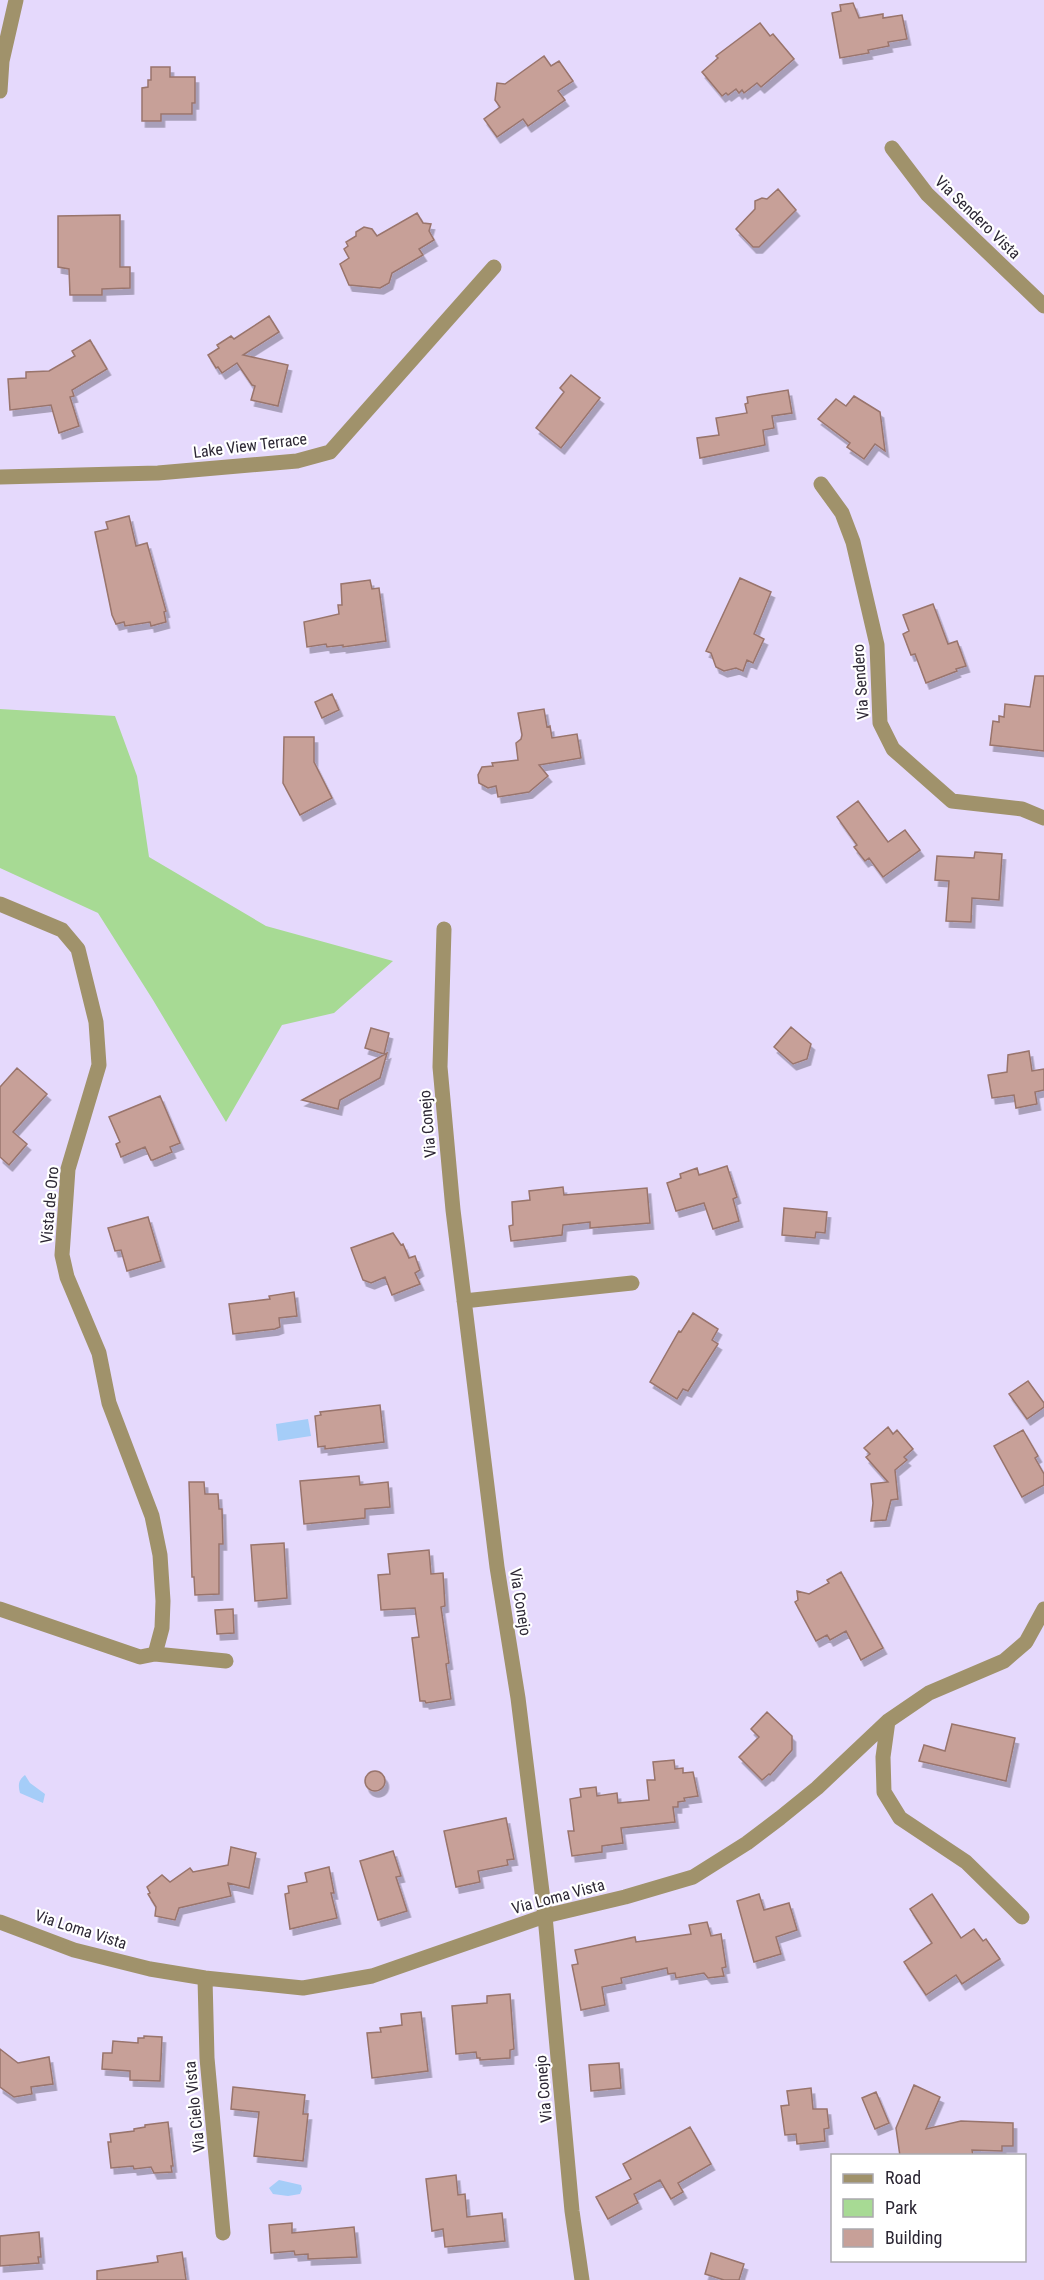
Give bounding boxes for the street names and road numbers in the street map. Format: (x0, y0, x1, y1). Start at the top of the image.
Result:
street label: Via Sendero Vista (931, 172, 1024, 263)
street label: Lake View Terrace (192, 429, 308, 462)
street label: Via Sendero (848, 644, 873, 720)
street label: Via Conejo (415, 1089, 440, 1159)
street label: Vista de Oro (37, 1166, 62, 1244)
street label: Via Conejo (506, 1567, 535, 1637)
street label: Via Loma Vista (510, 1875, 607, 1918)
street label: Via Loma Vista (33, 1906, 129, 1953)
street label: Via Conejo (531, 2054, 556, 2124)
street label: Via Cielo Vista (180, 2060, 209, 2154)

